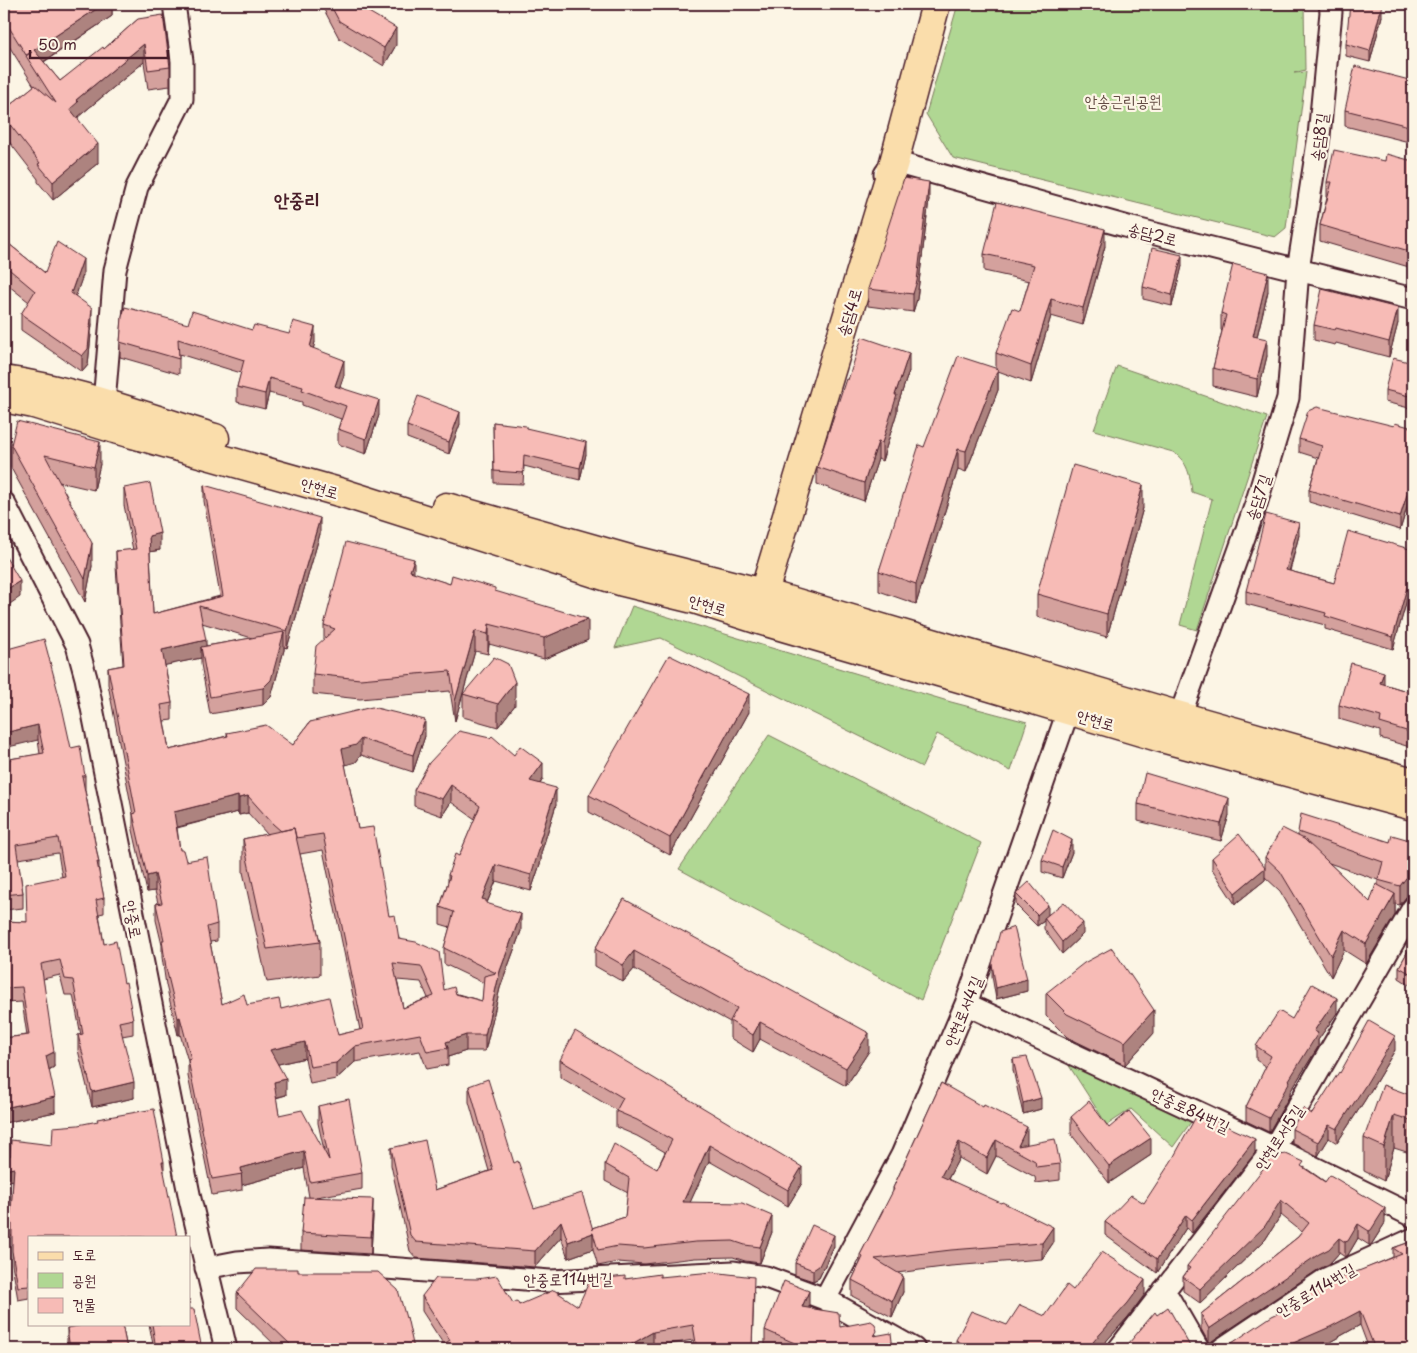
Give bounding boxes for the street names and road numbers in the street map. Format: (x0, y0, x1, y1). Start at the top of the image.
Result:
street label: 송담8길 (1303, 111, 1333, 163)
street label: 송담2로 (1126, 215, 1180, 251)
street label: 송담4로 (829, 285, 867, 339)
street label: 안현로 (298, 470, 342, 504)
street label: 송담7길 (1238, 470, 1276, 523)
street label: 안현로 (686, 587, 730, 621)
street label: 안현로 (1074, 702, 1118, 736)
street label: 안중로 (119, 898, 149, 940)
street label: 안현로서4길 (937, 972, 987, 1050)
street label: 안중로84번길 (1147, 1080, 1235, 1138)
street label: 안현로서5길 (1248, 1099, 1308, 1175)
street label: 안중로114번길 (1271, 1256, 1360, 1322)
street label: 안중로114번길 (523, 1265, 613, 1291)

